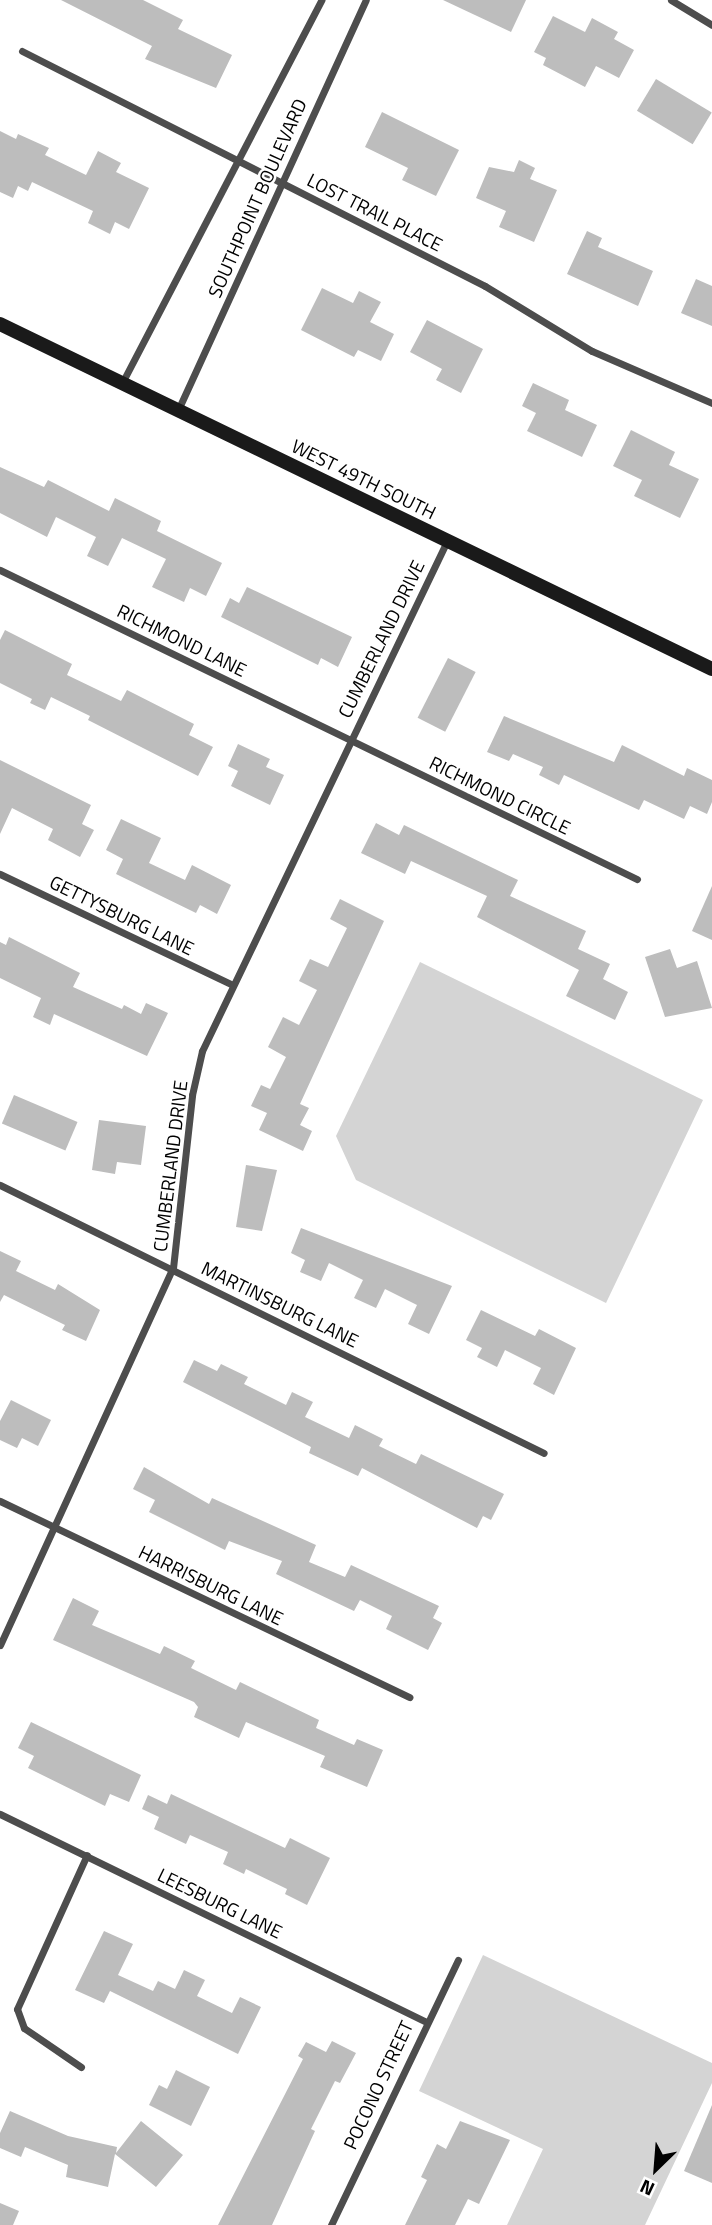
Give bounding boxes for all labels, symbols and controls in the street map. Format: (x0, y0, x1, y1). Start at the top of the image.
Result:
street label: SOUTHPOINT BOULEVARD (203, 95, 311, 301)
street label: LOST TRAIL PLACE (303, 168, 447, 256)
street label: WEST 49TH SOUTH (288, 434, 440, 524)
street label: CUMBERLAND DRIVE (333, 557, 429, 721)
street label: RICHMOND LANE (114, 599, 250, 681)
street label: RICHMOND CIRCLE (426, 751, 574, 839)
street label: GETTYSBURG LANE (46, 870, 198, 960)
street label: CUMBERLAND DRIVE (148, 1079, 192, 1253)
street label: MARTINSBURG LANE (198, 1256, 362, 1352)
street label: HARRISBURG LANE (135, 1540, 287, 1630)
street label: LEESBURG LANE (154, 1863, 286, 1943)
street label: POCONO STREET (338, 2017, 418, 2153)
north arrow (621, 2134, 691, 2204)
text: N (635, 2173, 659, 2204)

